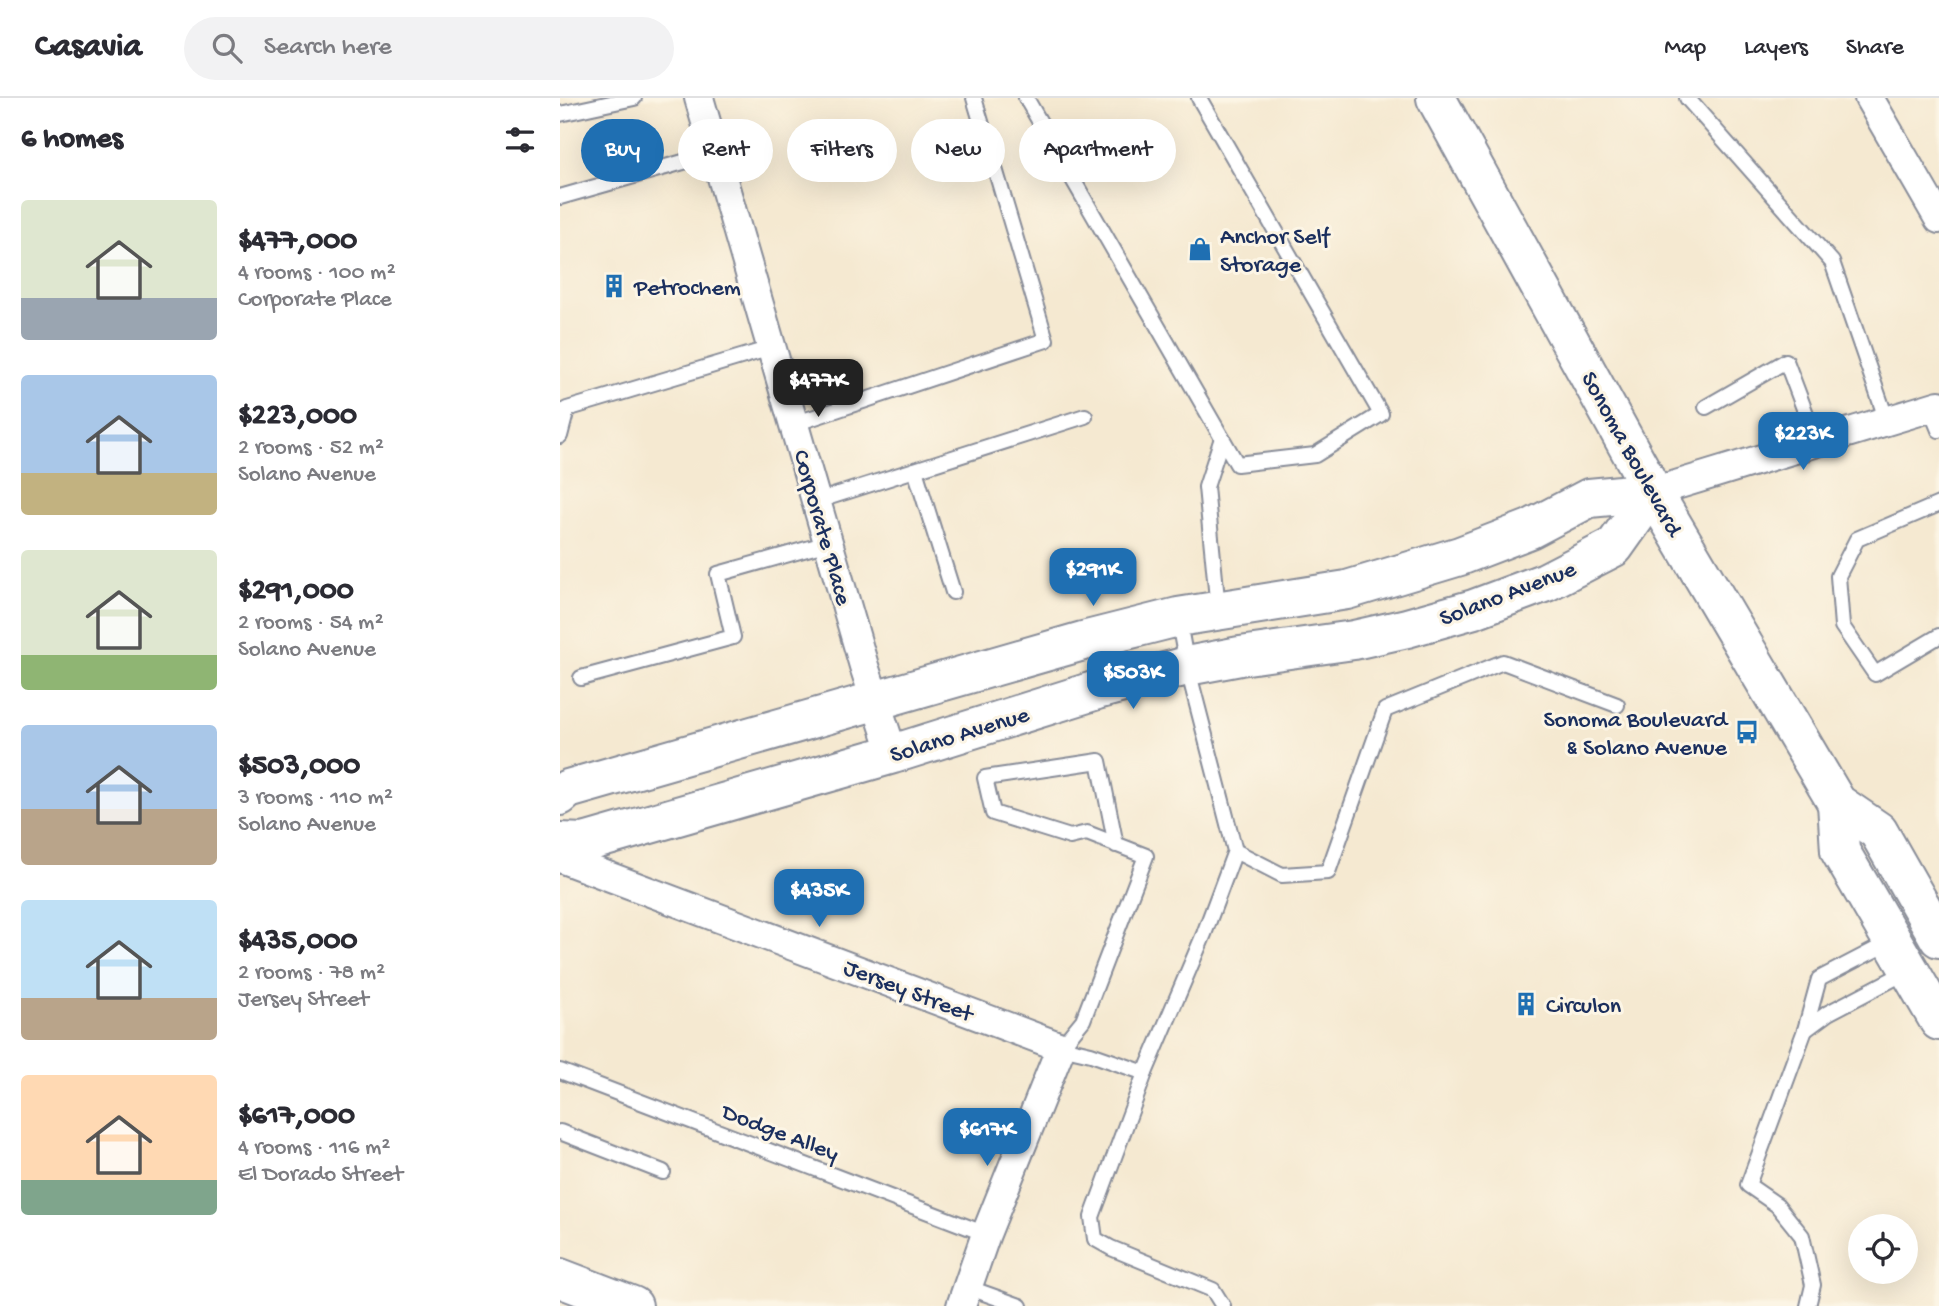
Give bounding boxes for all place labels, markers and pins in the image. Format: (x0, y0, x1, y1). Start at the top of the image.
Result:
place label: Anchor Self Storage (1220, 224, 1331, 281)
shop icon: Anchor Self Storage (1186, 235, 1214, 263)
building icon: Petrochem (600, 272, 628, 300)
place label: Petrochem (633, 275, 741, 304)
pin: $477K (769, 360, 867, 419)
pin: $223K (1754, 412, 1852, 472)
pin: $291K (1044, 548, 1142, 608)
pin: $503K (1084, 652, 1182, 711)
place label: Sonoma Boulevard & Solano Avenue (1543, 707, 1729, 764)
bus stop icon: Sonoma Boulevard & Solano Avenue (1733, 718, 1761, 746)
pin: $435K (770, 870, 868, 929)
building icon: Circulon (1512, 990, 1540, 1018)
place label: Circulon (1546, 993, 1622, 1022)
pin: $617K (938, 1108, 1036, 1168)

